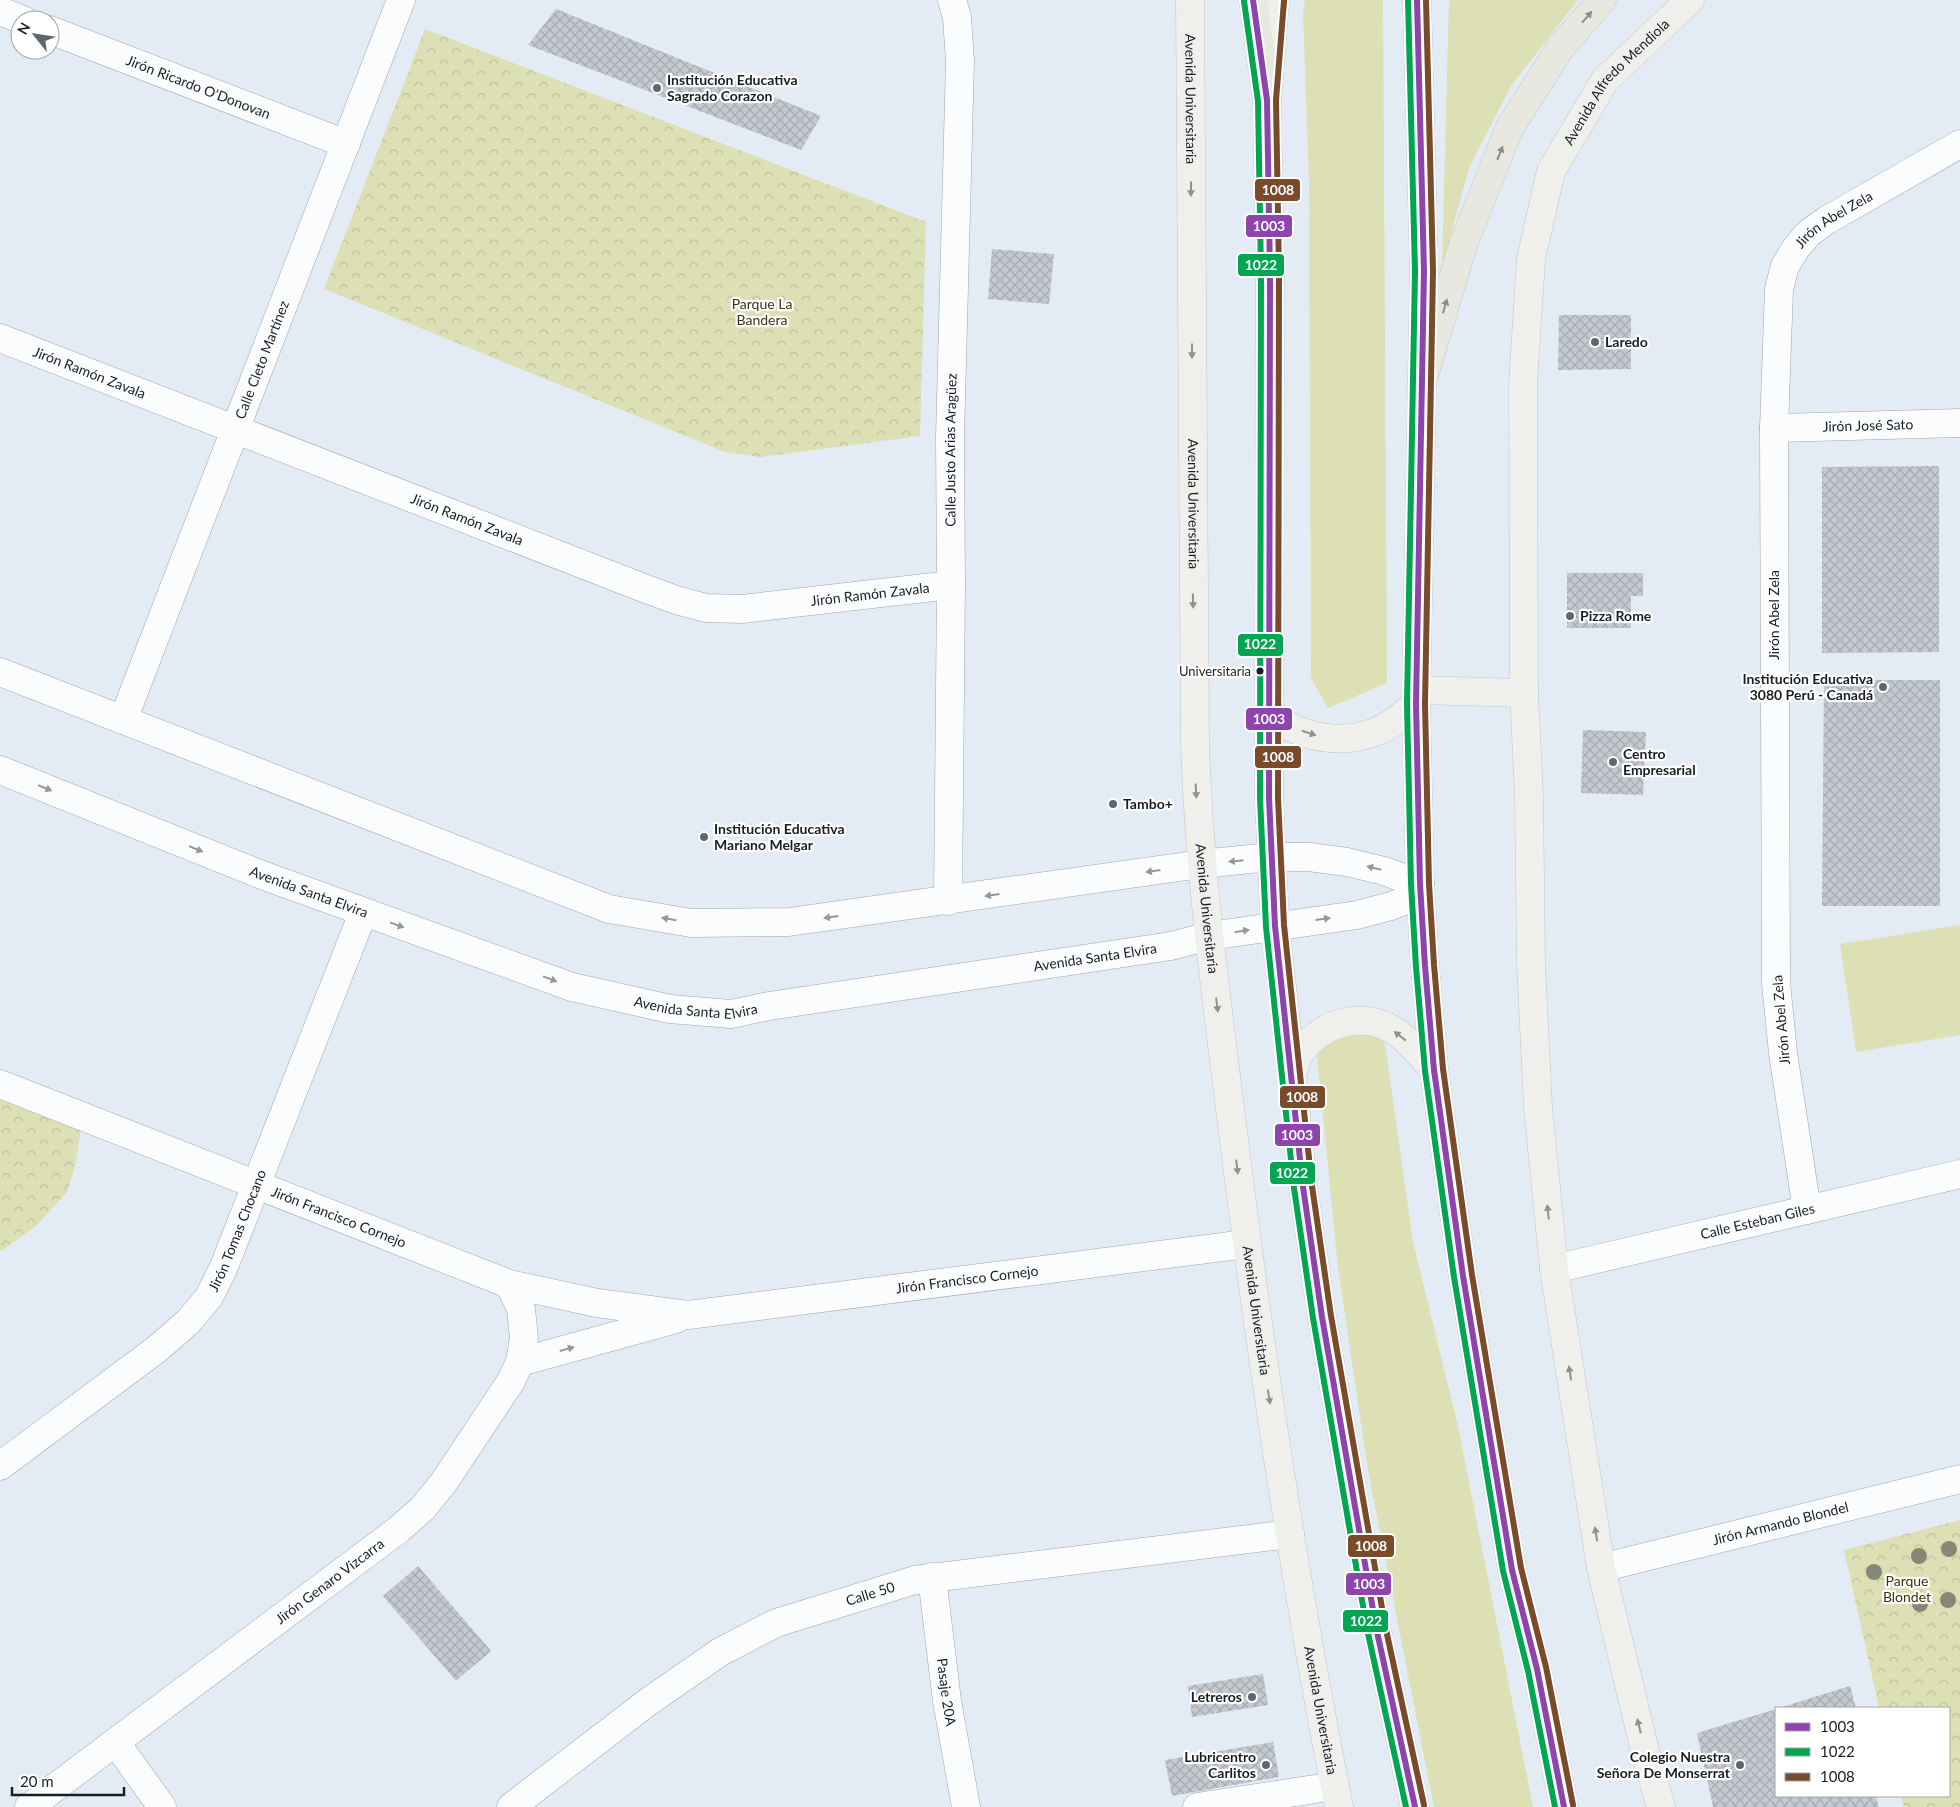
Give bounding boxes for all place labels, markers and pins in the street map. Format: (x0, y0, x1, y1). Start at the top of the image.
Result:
place label: Institución Educativa Sagrado Corazon (667, 71, 798, 104)
marker: Institución Educativa Sagrado Corazon (651, 82, 663, 94)
place label: Laredo (1605, 333, 1648, 350)
marker: Laredo (1589, 336, 1601, 348)
place label: Pizza Rome (1580, 607, 1652, 624)
marker: Pizza Rome (1564, 610, 1576, 622)
place label: Universitaria (1179, 663, 1251, 679)
marker: Universitaria (1255, 666, 1265, 676)
place label: Institución Educativa 3080 Perú - Canadá (1742, 670, 1873, 703)
marker: Institución Educativa 3080 Perú - Canadá (1877, 681, 1889, 693)
place label: Centro Empresarial (1623, 745, 1696, 778)
marker: Centro Empresarial (1607, 756, 1619, 768)
place label: Tambo+ (1123, 795, 1173, 812)
marker: Tambo+ (1107, 798, 1119, 810)
place label: Institución Educativa Mariano Melgar (714, 820, 845, 853)
marker: Institución Educativa Mariano Melgar (698, 831, 710, 843)
place label: Letreros (1191, 1688, 1242, 1705)
marker: Letreros (1246, 1691, 1258, 1703)
place label: Lubricentro Carlitos (1184, 1748, 1256, 1781)
place label: Colegio Nuestra Señora De Monserrat (1597, 1748, 1731, 1781)
marker: Lubricentro Carlitos (1260, 1759, 1272, 1771)
marker: Colegio Nuestra Señora De Monserrat (1734, 1759, 1746, 1771)

